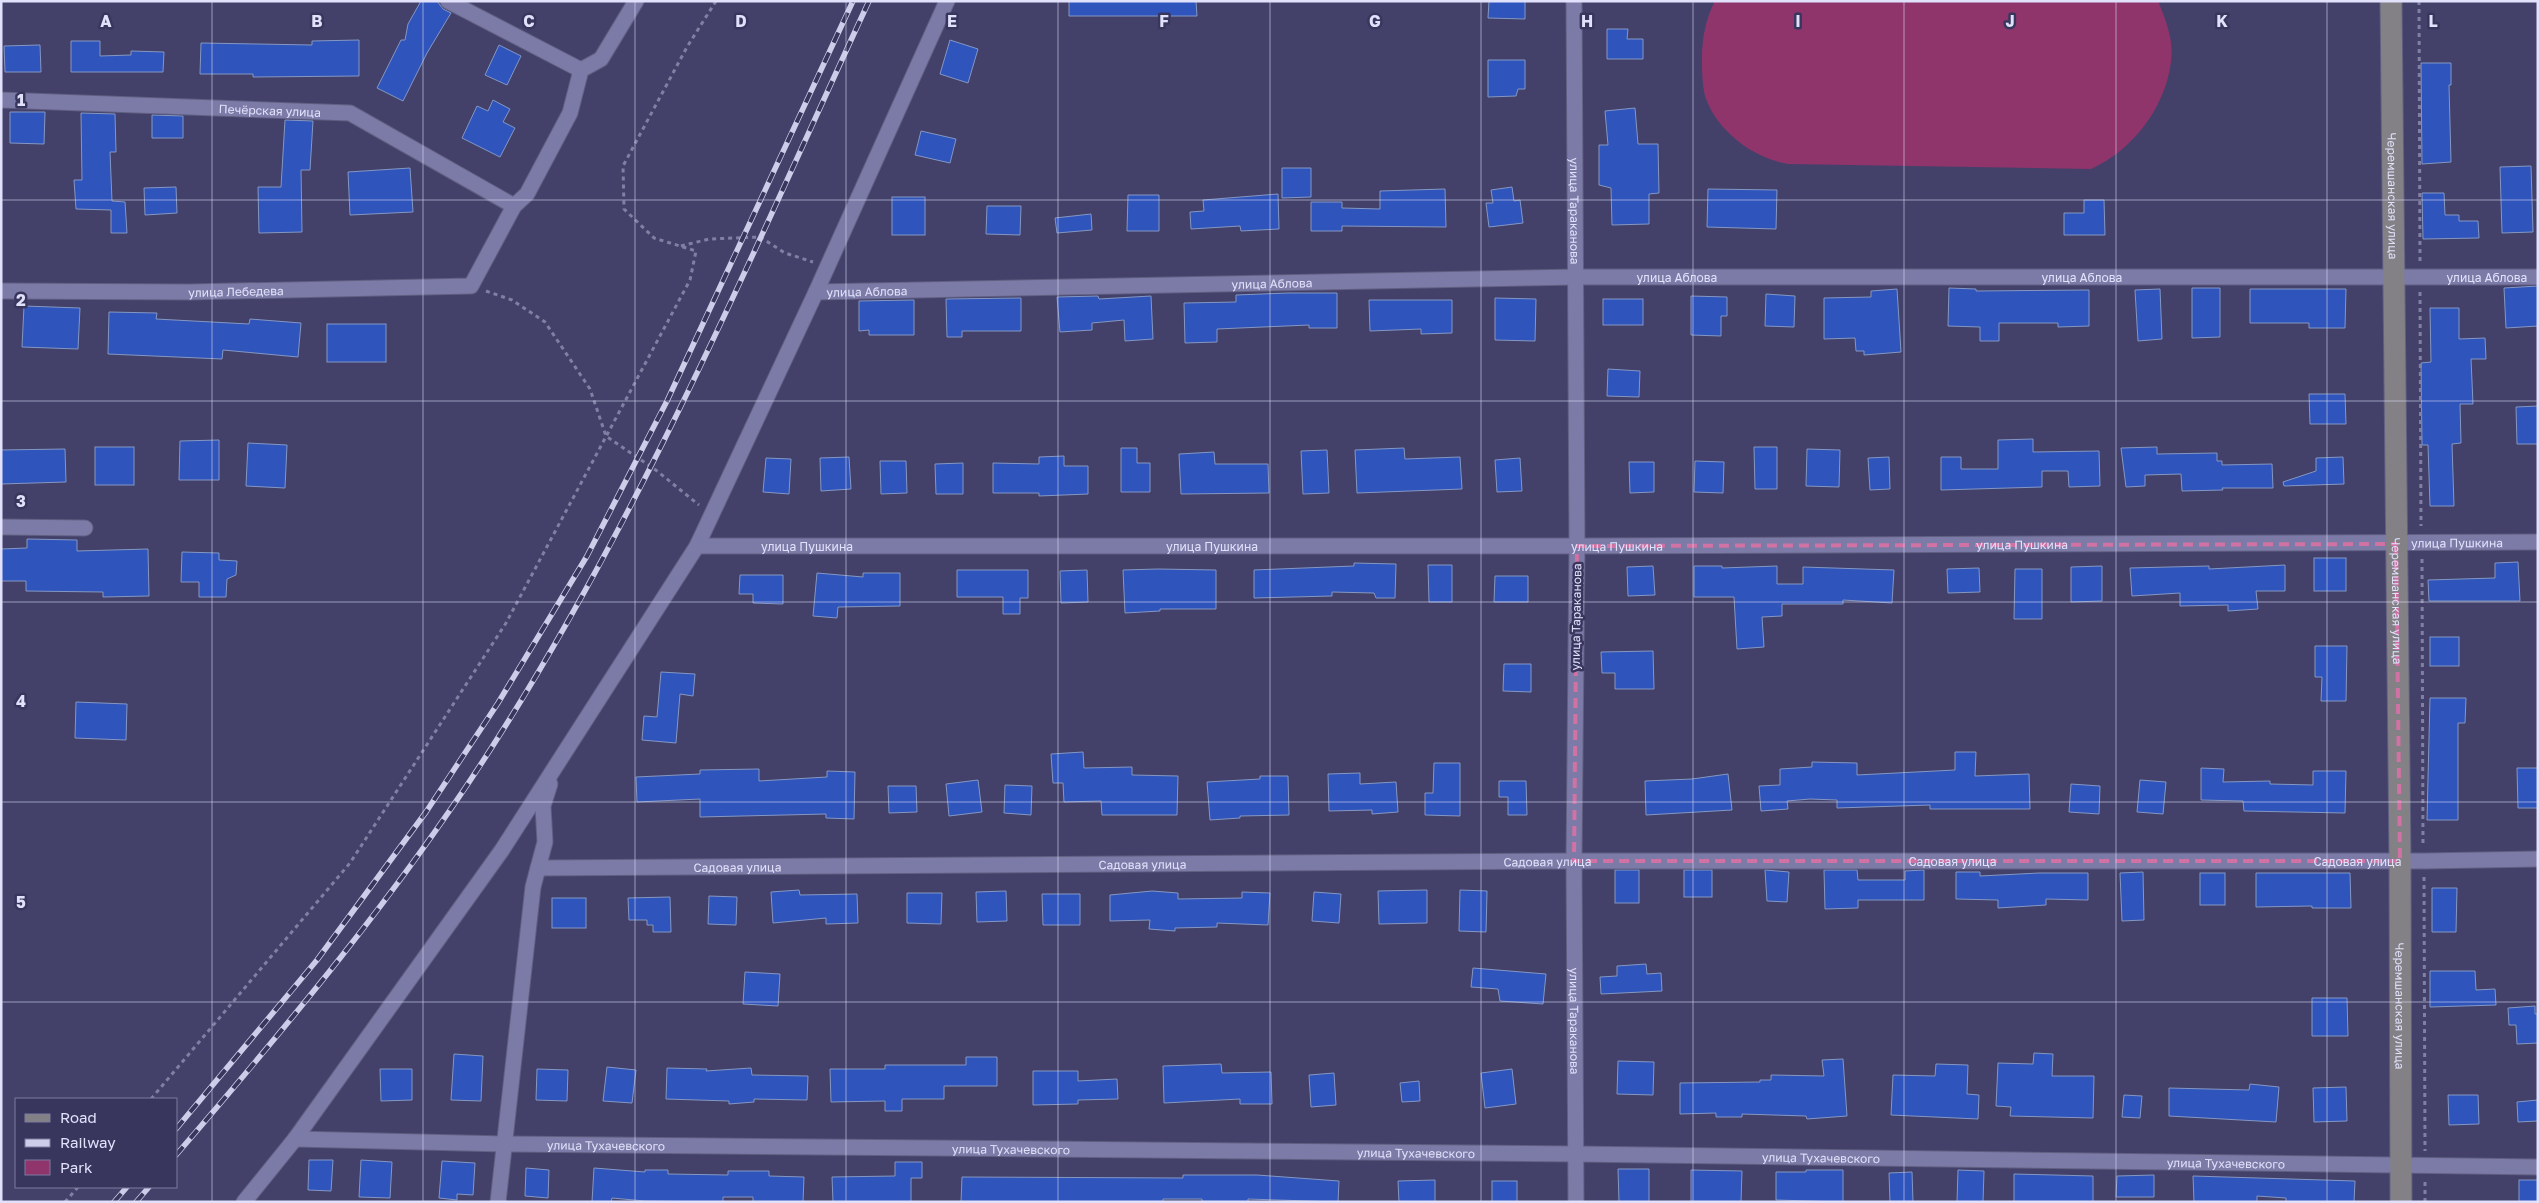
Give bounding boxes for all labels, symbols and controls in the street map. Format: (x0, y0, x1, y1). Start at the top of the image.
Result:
text: A (100, 11, 112, 31)
text: B (311, 11, 323, 31)
text: C (523, 11, 535, 31)
text: D (735, 11, 747, 31)
text: E (947, 11, 957, 31)
text: F (1159, 11, 1169, 31)
text: G (1369, 11, 1381, 31)
text: H (1581, 11, 1593, 31)
text: I (1795, 11, 1801, 31)
text: J (2005, 11, 2015, 31)
text: K (2216, 11, 2228, 31)
text: L (2428, 11, 2438, 31)
text: 1 (17, 90, 25, 110)
street label: Печёрская улица (218, 101, 321, 119)
street label: Черемшанская улица (2385, 132, 2401, 260)
street label: улица Тараканова (1567, 157, 1583, 265)
street label: улица Аблова (1636, 270, 1717, 285)
street label: улица Аблова (2041, 270, 2122, 285)
street label: улица Аблова (2446, 270, 2527, 285)
street label: улица Аблова (1231, 275, 1313, 291)
street label: улица Лебедева (188, 282, 284, 300)
street label: улица Аблова (826, 283, 908, 299)
text: 2 (16, 290, 26, 310)
text: 3 (16, 491, 26, 511)
street label: улица Пушкина (2411, 535, 2503, 550)
street label: улица Пушкина (1976, 536, 2068, 552)
street label: Черемшанская улица (2389, 537, 2405, 665)
street label: улица Пушкина (1571, 538, 1663, 554)
street label: улица Пушкина (761, 539, 853, 554)
street label: улица Пушкина (1166, 539, 1258, 554)
street label: улица Тараканова (1568, 563, 1584, 671)
text: 4 (16, 691, 26, 711)
street label: Садовая улица (1503, 853, 1591, 869)
street label: Садовая улица (1908, 854, 1996, 869)
street label: Садовая улица (2313, 854, 2401, 869)
street label: Садовая улица (1098, 856, 1186, 872)
street label: Садовая улица (693, 859, 781, 874)
text: 5 (16, 892, 26, 912)
street label: Черемшанская улица (2393, 942, 2408, 1069)
street label: улица Тараканова (1567, 967, 1583, 1075)
legend (15, 1098, 178, 1188)
text: Road (60, 1108, 97, 1126)
text: Railway (60, 1133, 116, 1151)
street label: улица Тухачевского (547, 1137, 665, 1153)
street label: улица Тухачевского (952, 1141, 1070, 1157)
street label: улица Тухачевского (1357, 1144, 1475, 1161)
street label: улица Тухачевского (1762, 1149, 1880, 1166)
street label: улица Тухачевского (2167, 1154, 2285, 1171)
text: Park (60, 1158, 93, 1176)

